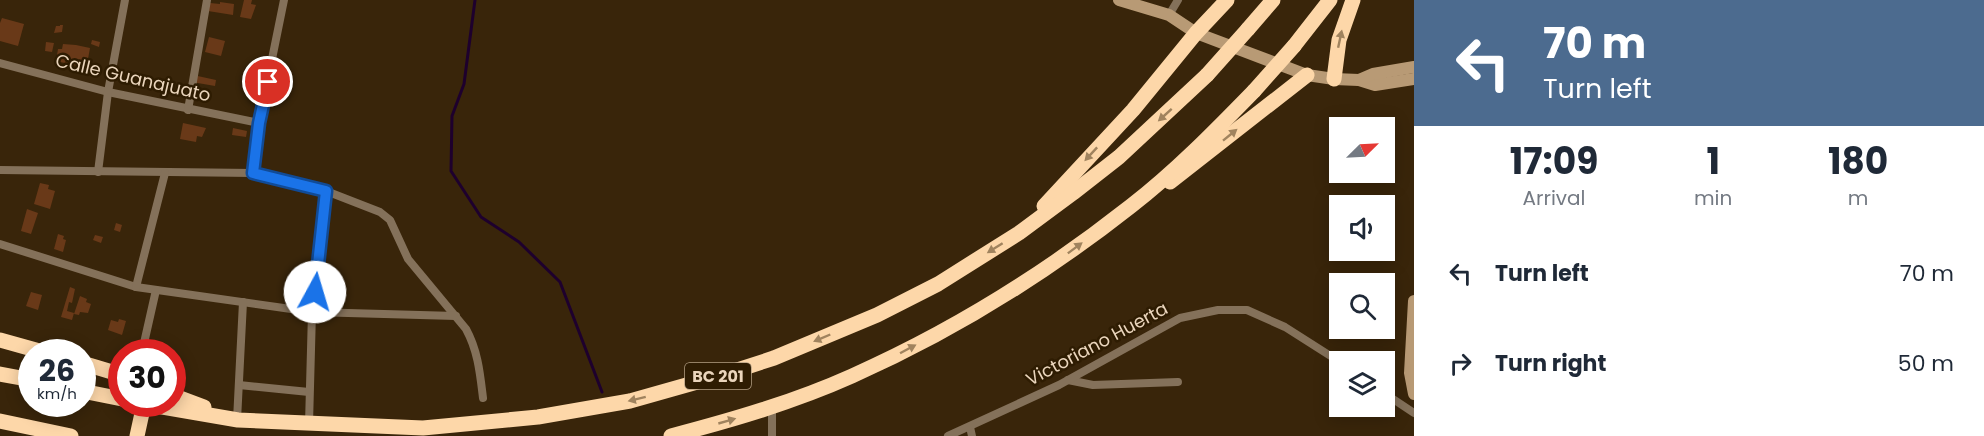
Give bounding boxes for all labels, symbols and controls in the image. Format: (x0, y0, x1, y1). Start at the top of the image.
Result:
text: 70 m (1543, 14, 1646, 73)
icon: left (1444, 24, 1522, 102)
one-way arrow (1336, 30, 1346, 48)
street label: Calle Guanajuato (53, 48, 213, 108)
pin (242, 56, 293, 107)
icon: arrive (251, 65, 284, 98)
text: Turn left (1543, 70, 1652, 107)
one-way arrow (1157, 108, 1172, 122)
north arrow (1329, 117, 1395, 183)
map controls (1329, 117, 1395, 417)
one-way arrow (1223, 129, 1238, 141)
text: 17:09 (1510, 136, 1598, 187)
text: 1 (1706, 136, 1720, 187)
text: 180 (1828, 136, 1888, 187)
one-way arrow (1085, 147, 1099, 161)
text: Arrival (1523, 184, 1585, 212)
text: min (1694, 184, 1732, 212)
text: m (1848, 184, 1868, 212)
button: sound (1329, 195, 1395, 261)
one-way arrow (1066, 242, 1082, 254)
one-way arrow (987, 243, 1003, 254)
icon: left (1444, 257, 1477, 290)
text: Turn left (1495, 258, 1589, 289)
text: 70 m (1900, 258, 1954, 289)
position arrow (283, 260, 347, 324)
button: search (1329, 273, 1395, 339)
street label: Victoriano Huerta (1021, 296, 1172, 392)
one-way arrow (814, 334, 831, 343)
speed limit sign: 30 (108, 339, 186, 417)
one-way arrow (900, 344, 917, 354)
icon: right (1444, 347, 1477, 380)
text: Turn right (1495, 348, 1606, 379)
text: 50 m (1898, 348, 1954, 379)
text: 26 (39, 349, 75, 392)
button: layers (1329, 351, 1395, 417)
road number: BC 201 (685, 363, 751, 389)
text: km/h (37, 383, 77, 404)
one-way arrow (628, 395, 646, 404)
one-way arrow (718, 415, 736, 425)

